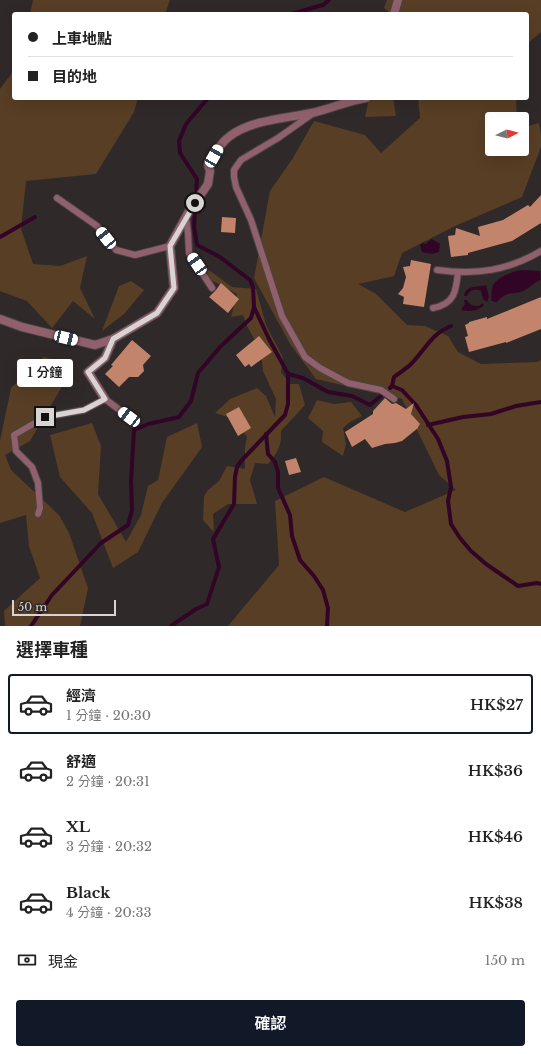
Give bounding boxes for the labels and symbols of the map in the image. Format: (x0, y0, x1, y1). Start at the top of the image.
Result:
north arrow (485, 112, 529, 156)
car (203, 143, 225, 169)
route start (186, 194, 204, 212)
car (94, 225, 118, 251)
car (185, 251, 209, 277)
car (53, 329, 79, 347)
callout: 1 分鐘 (17, 359, 73, 387)
car (116, 405, 142, 429)
route end (36, 408, 54, 426)
scale bar (12, 598, 116, 617)

